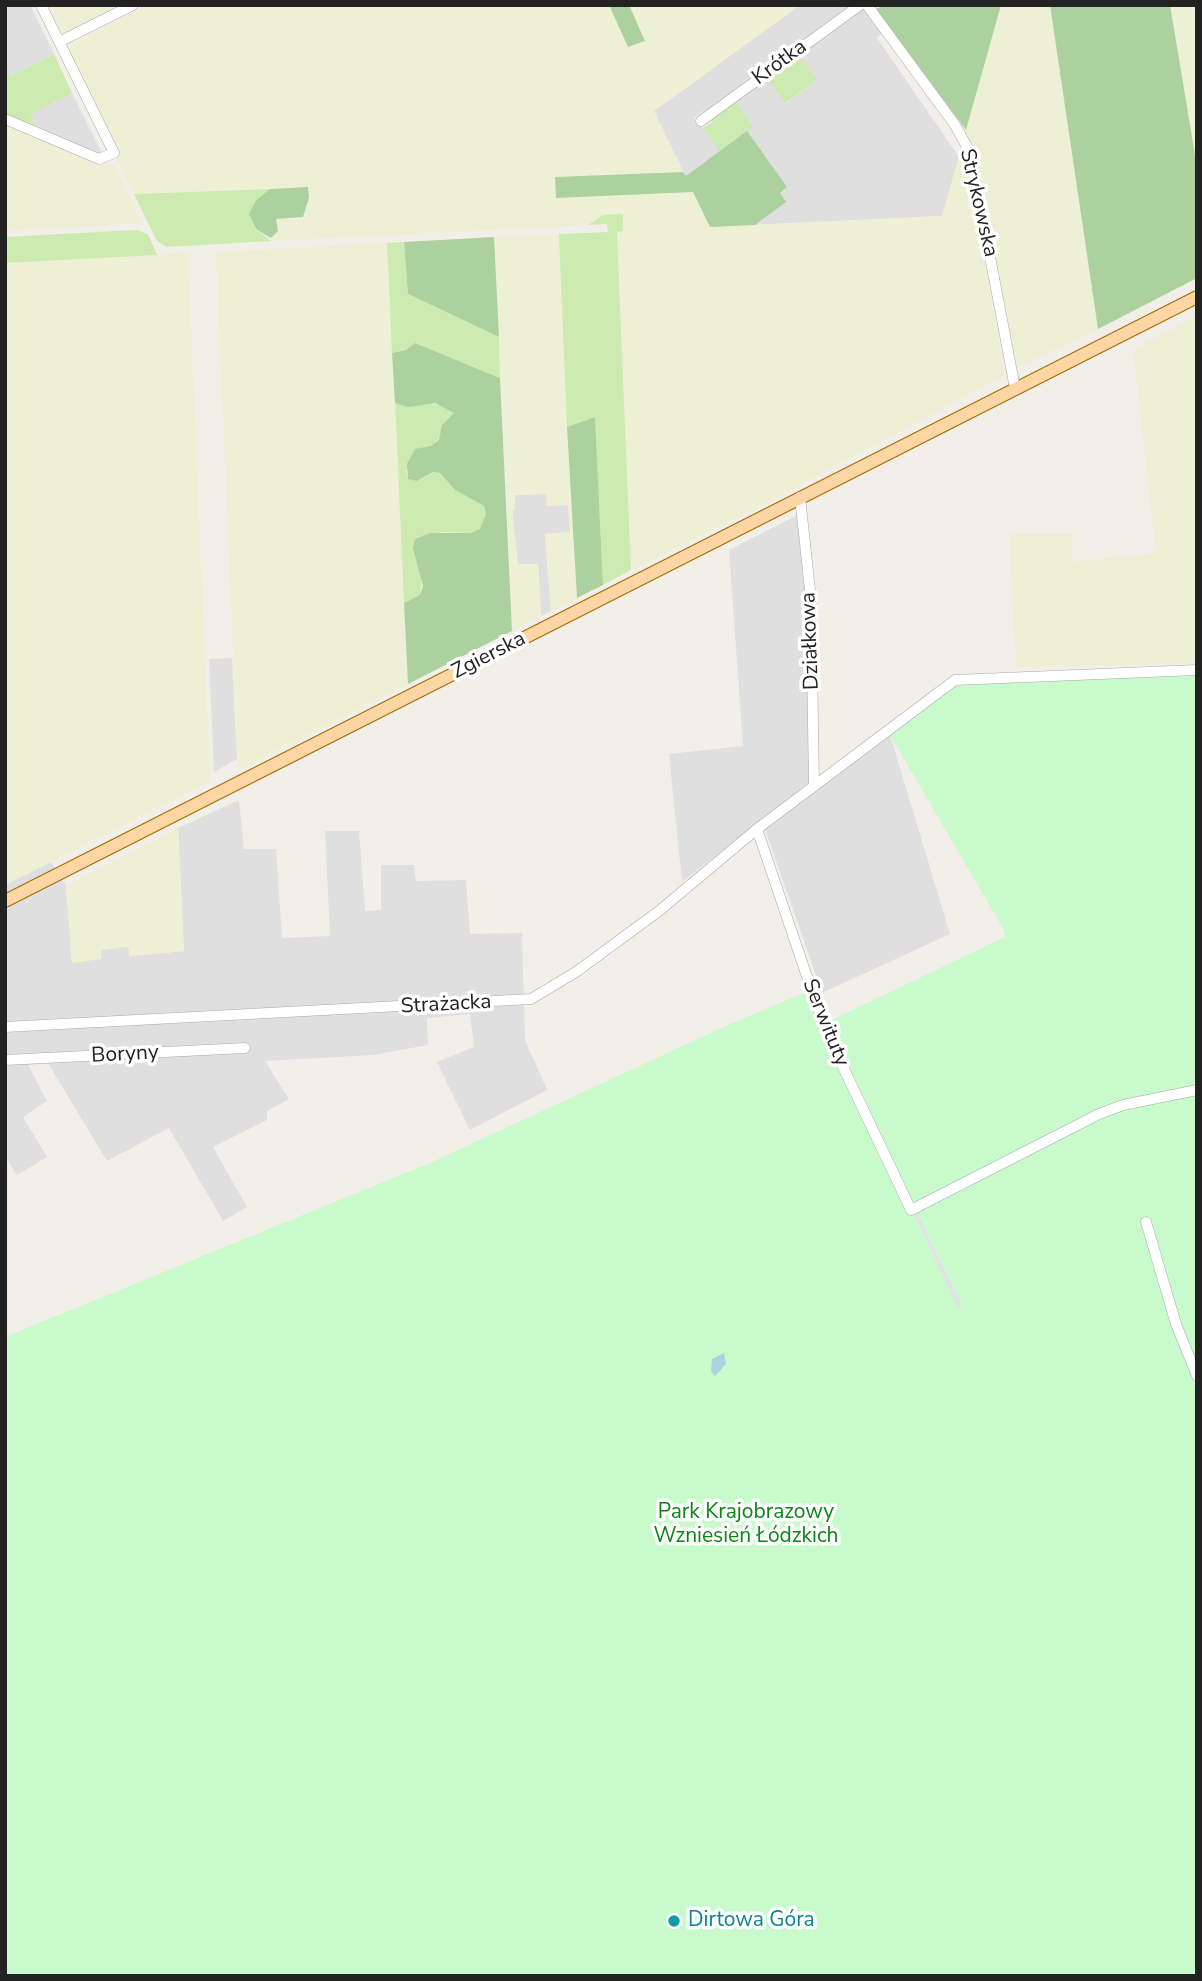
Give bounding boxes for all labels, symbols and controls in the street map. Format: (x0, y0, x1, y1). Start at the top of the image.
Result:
street label: Krótka (748, 35, 812, 91)
street label: Strykowska (953, 147, 1003, 259)
street label: Działkowa (797, 592, 825, 690)
street label: Zgierska (448, 627, 530, 685)
street label: Serwituty (796, 976, 854, 1070)
street label: Strażacka (400, 990, 492, 1020)
street label: Boryny (91, 1041, 159, 1069)
park label: Park Krajobrazowy Wzniesień Łódzkich (653, 1500, 839, 1550)
place label: Dirtowa Góra (688, 1908, 815, 1934)
marker: Dirtowa Góra (666, 1913, 682, 1929)

